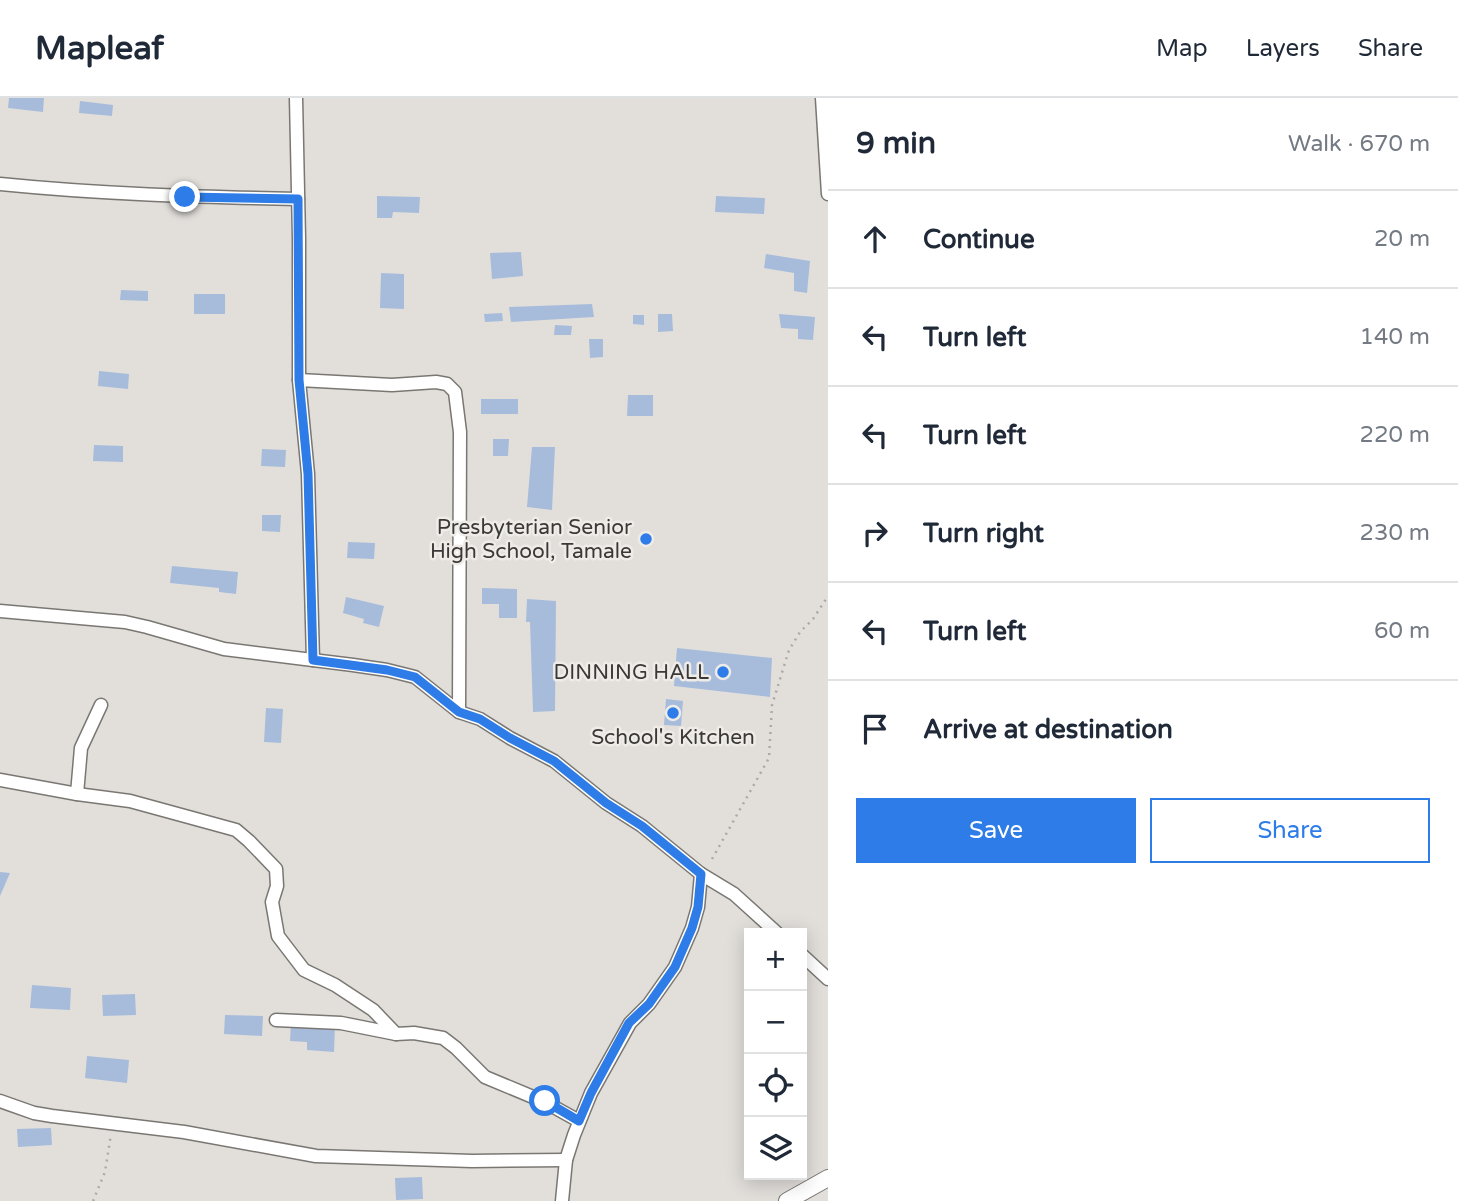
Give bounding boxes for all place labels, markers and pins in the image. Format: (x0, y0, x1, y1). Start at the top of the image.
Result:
place label: Presbyterian Senior High School, Tamale (430, 515, 632, 564)
marker: Presbyterian Senior High School, Tamale (638, 531, 654, 547)
place label: DINNING HALL (554, 660, 709, 685)
marker: DINNING HALL (715, 664, 731, 680)
marker: School's Kitchen (665, 705, 681, 721)
place label: School's Kitchen (591, 725, 755, 750)

